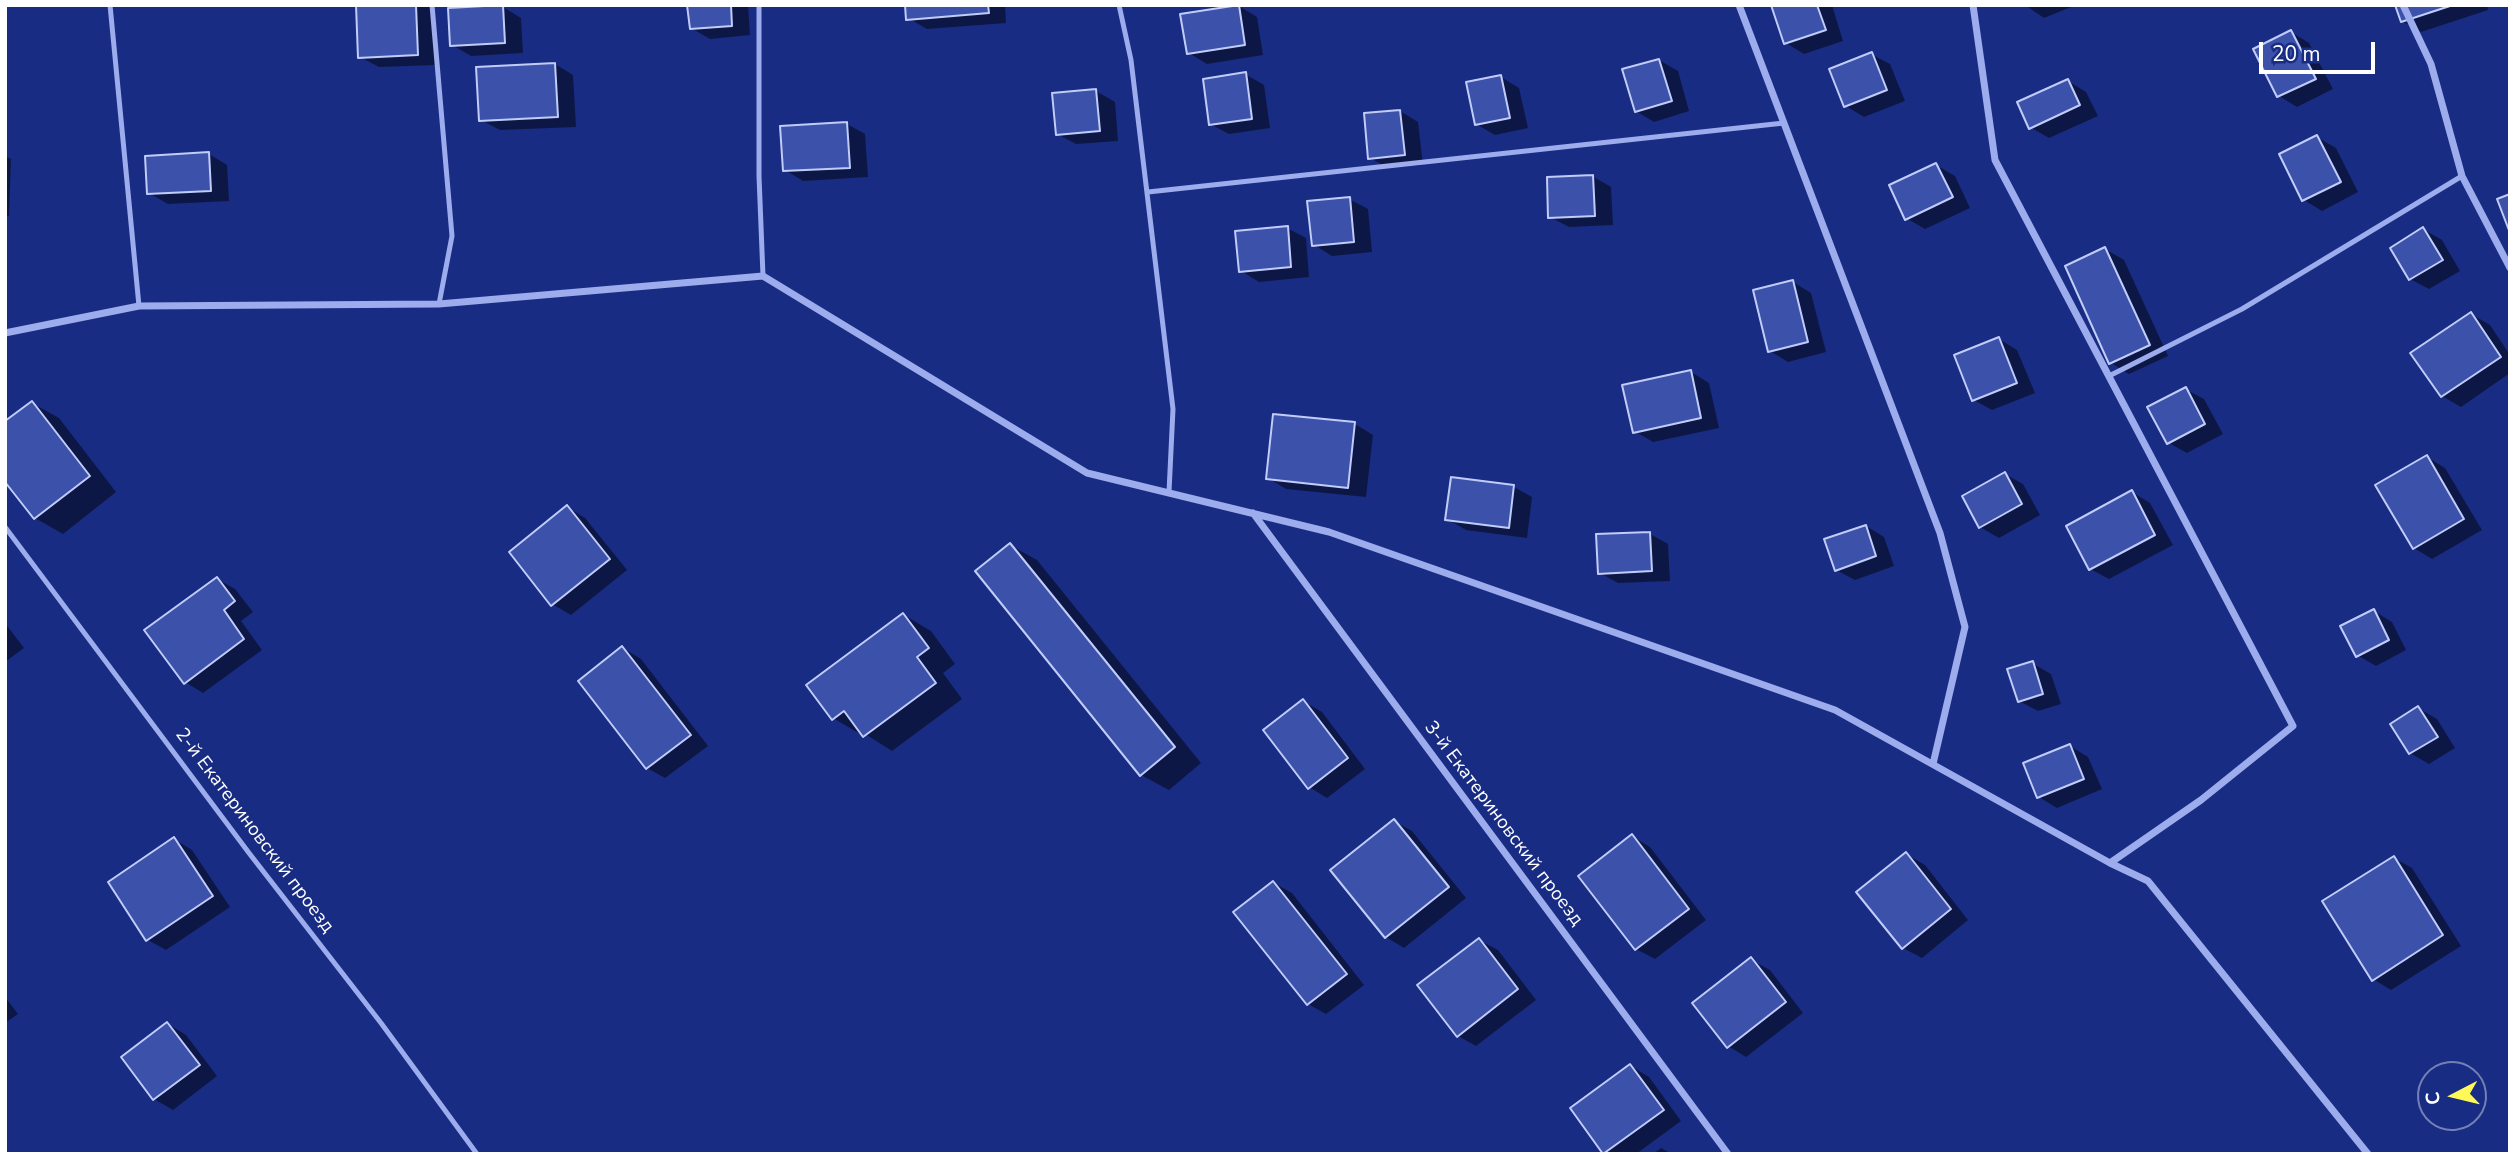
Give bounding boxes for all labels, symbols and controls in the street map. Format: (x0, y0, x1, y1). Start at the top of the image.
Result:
scale bar (2263, 28, 2378, 72)
text: 20 m (2272, 40, 2321, 68)
street label: 3-й Екатериновский проезд (1419, 717, 1587, 931)
street label: 2-й Екатериновский проезд (170, 724, 338, 938)
north arrow (2417, 1061, 2487, 1131)
text: С (2419, 1090, 2447, 1106)

